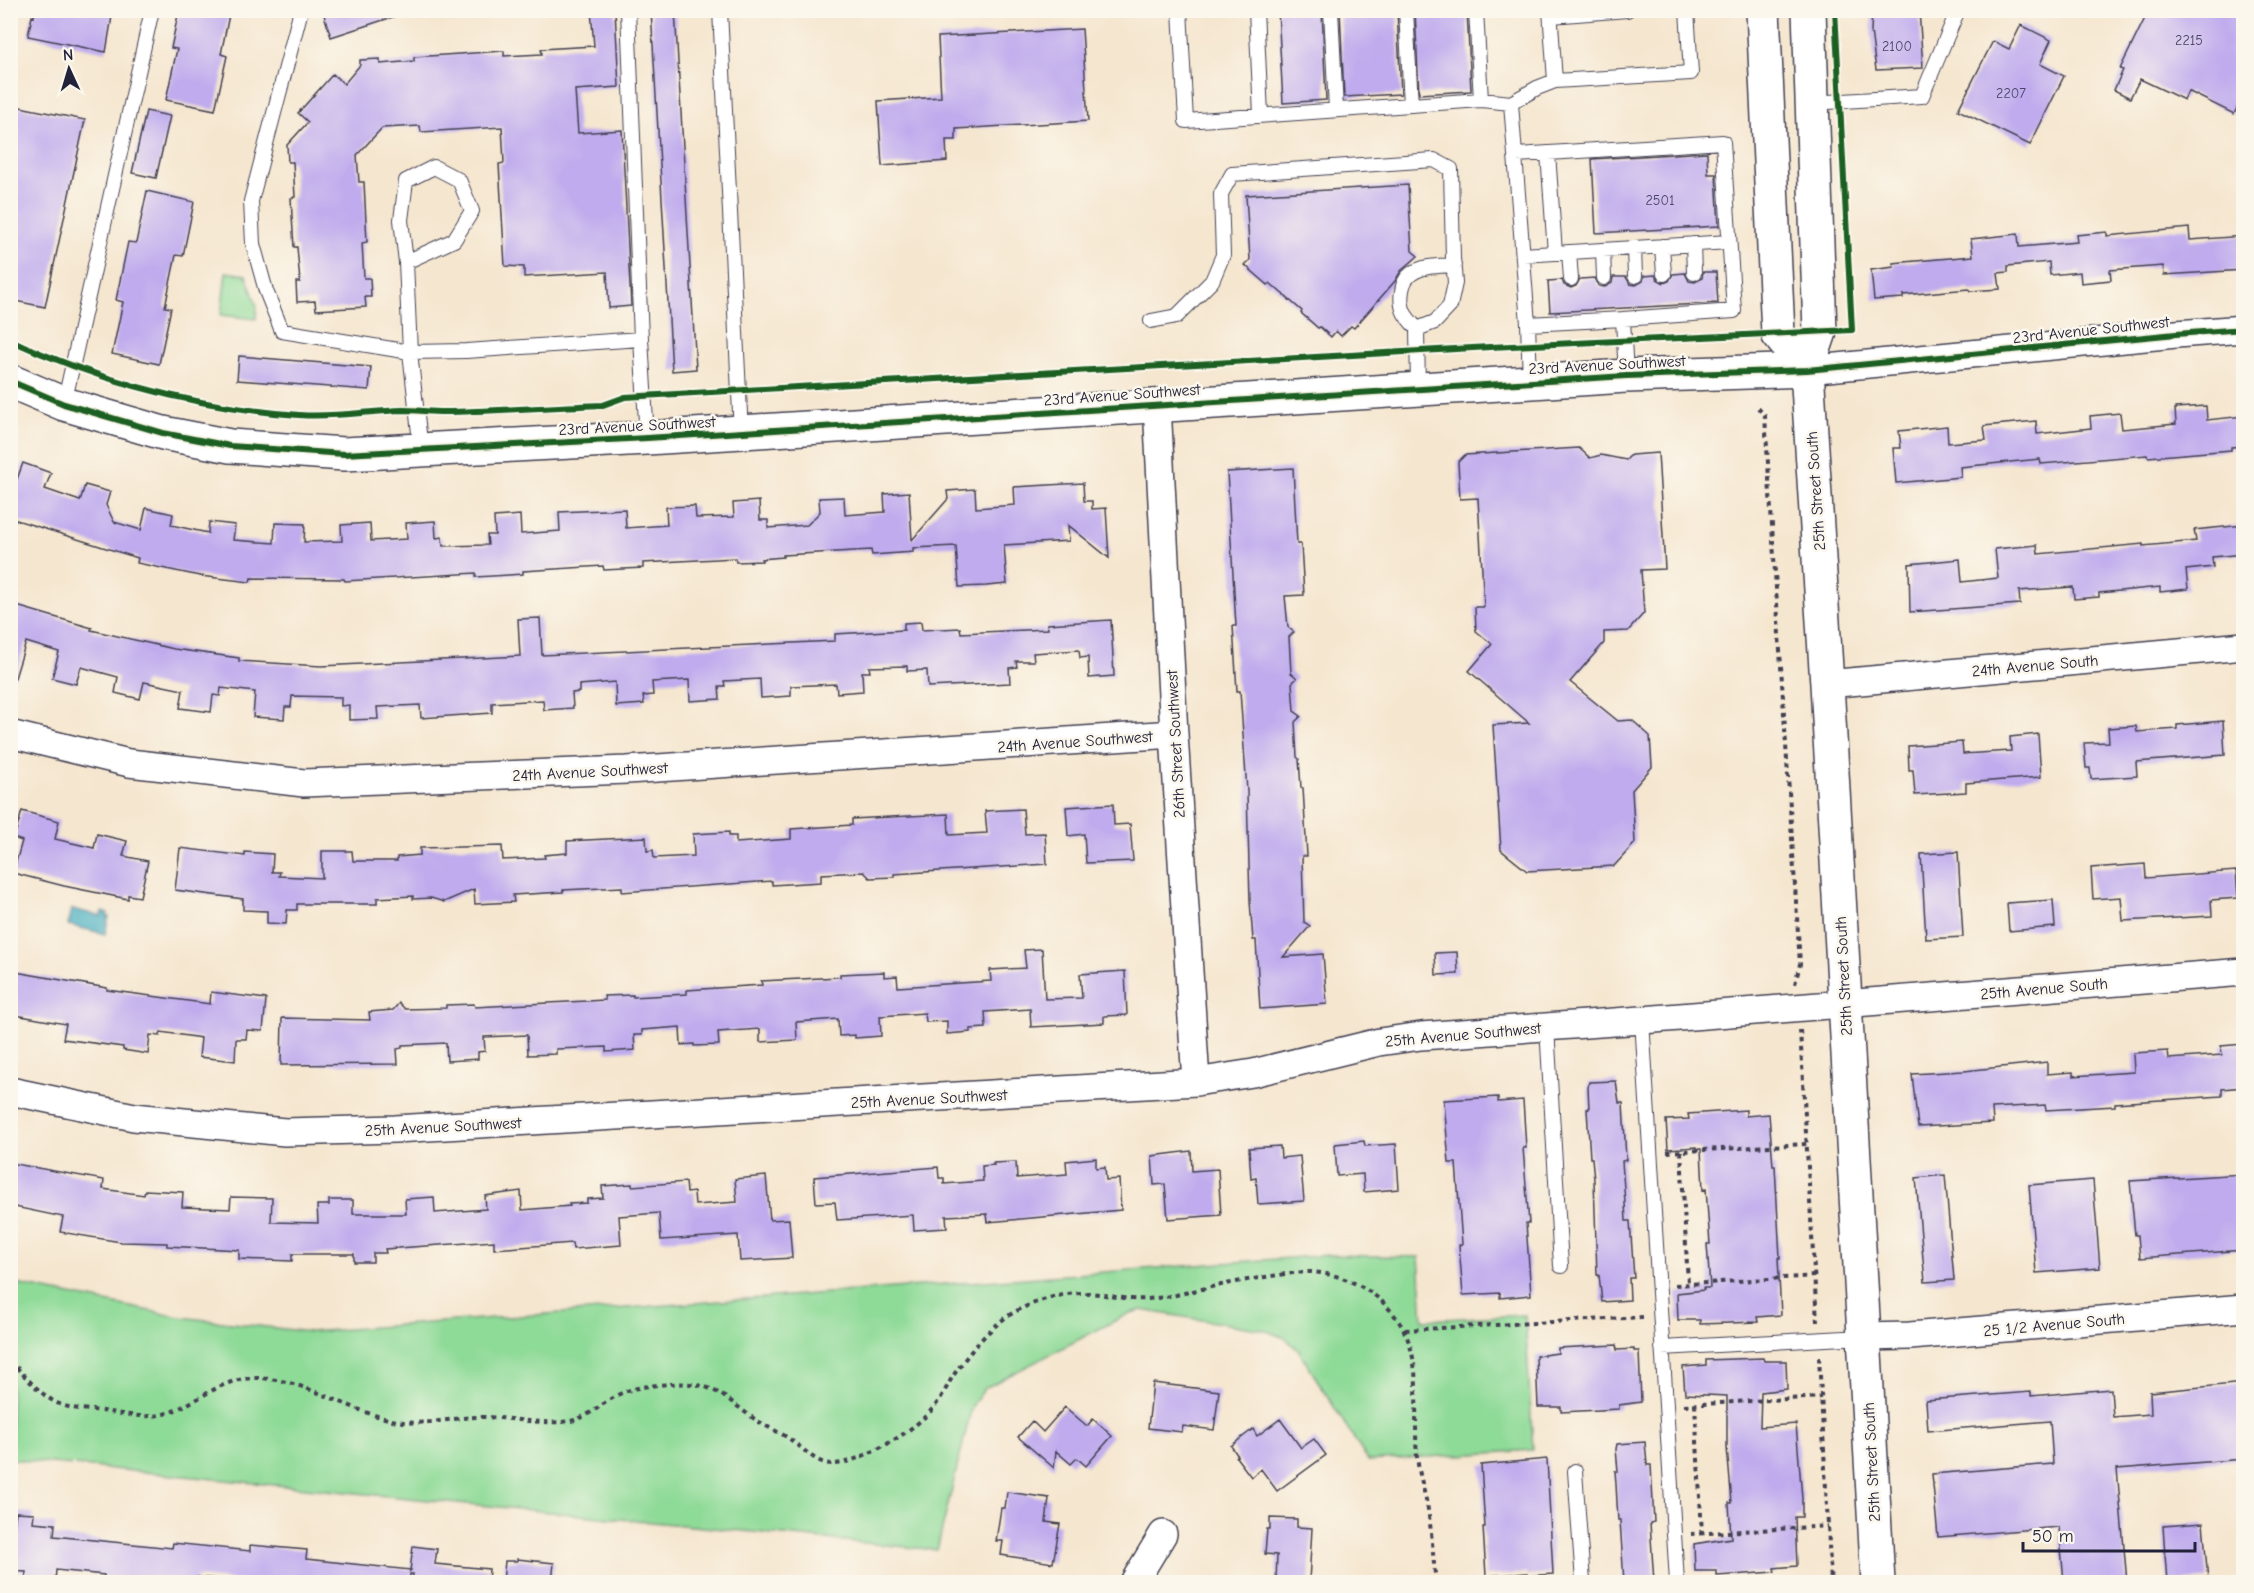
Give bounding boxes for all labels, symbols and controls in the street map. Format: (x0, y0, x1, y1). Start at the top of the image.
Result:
house number: 2215 (2175, 32, 2203, 49)
house number: 2100 (1882, 38, 1912, 55)
north arrow (39, 39, 99, 99)
text: N (62, 46, 74, 64)
house number: 2207 (1996, 85, 2026, 102)
house number: 2501 (1646, 192, 1674, 209)
street label: 23rd Avenue Southwest (2012, 313, 2171, 347)
street label: 23rd Avenue Southwest (1528, 352, 1687, 378)
street label: 23rd Avenue Southwest (1043, 381, 1202, 409)
street label: 23rd Avenue Southwest (558, 413, 717, 439)
street label: 25th Street South (1803, 431, 1829, 551)
street label: 24th Avenue South (1971, 651, 2099, 681)
street label: 26th Street Southwest (1163, 669, 1189, 818)
street label: 24th Avenue Southwest (997, 728, 1154, 756)
street label: 24th Avenue Southwest (512, 759, 669, 785)
street label: 25th Street South (1832, 916, 1856, 1036)
street label: 25th Avenue South (1979, 974, 2109, 1004)
street label: 25th Avenue Southwest (1384, 1019, 1542, 1051)
street label: 25th Avenue Southwest (850, 1086, 1008, 1112)
street label: 25th Avenue Southwest (364, 1114, 522, 1140)
street label: 25 1/2 Avenue South (1983, 1310, 2126, 1340)
street label: 25th Street South (1860, 1402, 1884, 1522)
scale bar (2023, 1515, 2196, 1553)
text: 50 m (2032, 1526, 2074, 1547)

